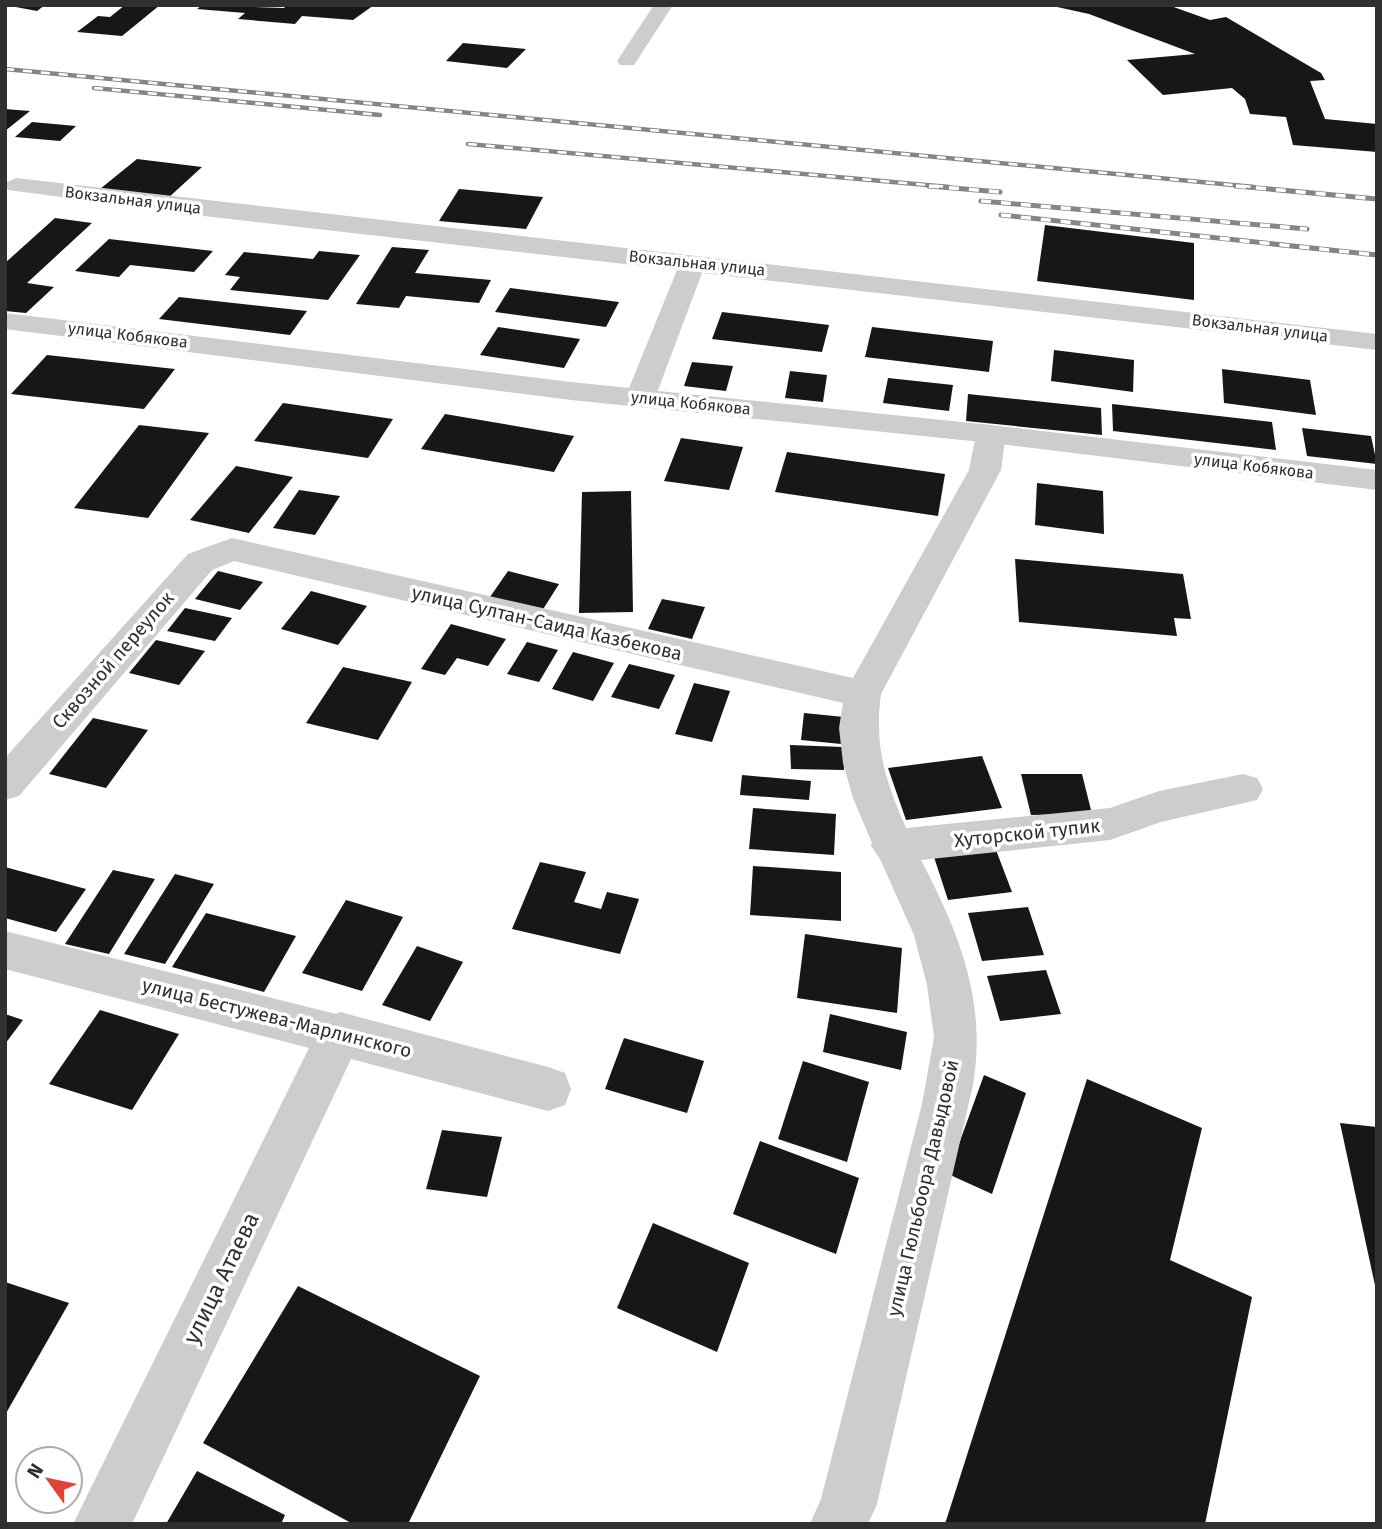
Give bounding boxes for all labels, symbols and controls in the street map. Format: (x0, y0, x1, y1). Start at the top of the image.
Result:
street label: Вокзальная улица (64, 182, 202, 218)
street label: Вокзальная улица (628, 246, 766, 280)
street label: Вокзальная улица (1191, 310, 1329, 346)
street label: улица Кобякова (67, 318, 189, 352)
street label: улица Кобякова (630, 387, 752, 419)
street label: улица Кобякова (1193, 449, 1315, 483)
street label: улица Султан-Саида Казбекова (410, 581, 684, 665)
street label: Сквозной переулок (47, 587, 179, 733)
street label: Хуторской тупик (953, 814, 1101, 852)
street label: улица Бестужева-Марлинского (140, 973, 414, 1063)
street label: улица Гюльбоора Давыдовой (882, 1057, 964, 1319)
street label: улица Атаева (177, 1208, 265, 1348)
north arrow (14, 1445, 84, 1515)
text: N (22, 1459, 48, 1483)

